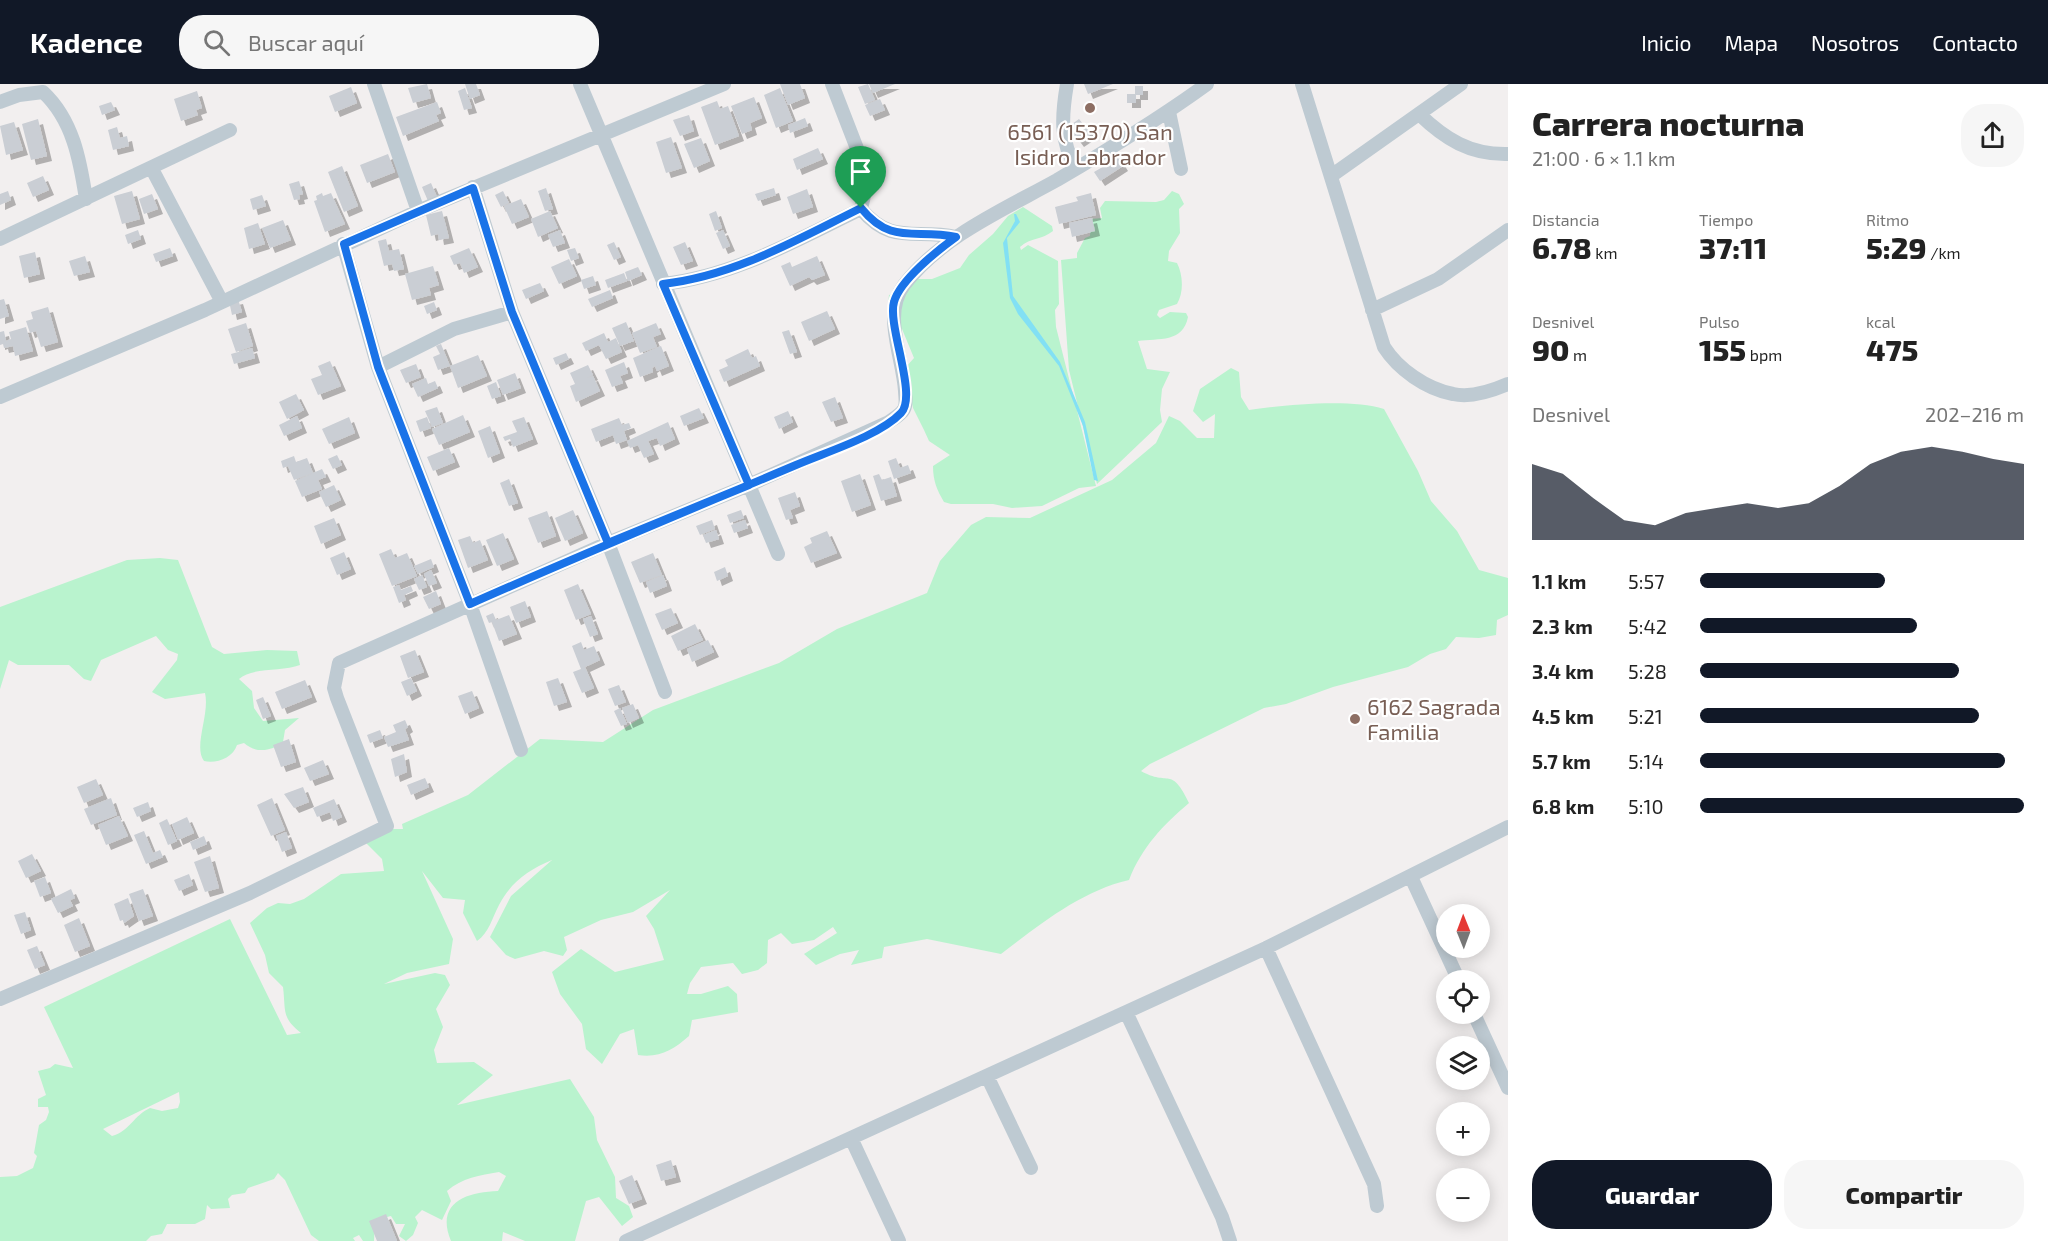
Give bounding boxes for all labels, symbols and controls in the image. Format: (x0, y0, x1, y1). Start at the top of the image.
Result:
search box (179, 15, 599, 69)
text: Kadence (30, 25, 143, 59)
icon: search (200, 26, 233, 59)
text: Buscar aquí (248, 29, 364, 55)
text: Inicio (1641, 30, 1691, 55)
text: Mapa (1724, 30, 1778, 55)
text: Nosotros (1811, 30, 1899, 55)
text: Contacto (1932, 30, 2018, 55)
marker: 6561 (15370) San Isidro Labrador (1083, 101, 1097, 115)
text: Carrera nocturna (1532, 103, 1804, 143)
button: share (1961, 104, 2024, 167)
place label: 6561 (15370) San Isidro Labrador (1007, 118, 1173, 169)
pin (835, 146, 886, 208)
text: 21:00 · 6 × 1.1 km (1532, 146, 1676, 170)
icon: arrive (844, 155, 877, 188)
text: Distancia (1532, 210, 1599, 229)
text: Tiempo (1699, 210, 1753, 229)
text: Ritmo (1866, 210, 1909, 229)
text: 6.78 (1532, 229, 1592, 265)
text: 37:11 (1699, 229, 1767, 265)
text: 5:29 (1866, 229, 1927, 265)
text: km (1592, 243, 1617, 262)
text: /km (1927, 243, 1961, 262)
text: Desnivel (1532, 312, 1594, 331)
text: Pulso (1699, 312, 1740, 331)
text: kcal (1866, 312, 1895, 331)
text: 90 (1532, 331, 1569, 367)
text: 155 (1699, 331, 1746, 367)
text: 475 (1866, 331, 1918, 367)
text: m (1569, 345, 1587, 364)
text: bpm (1746, 345, 1782, 364)
text: Desnivel (1532, 402, 1610, 426)
text: 202–216 m (1925, 402, 2024, 426)
text: 1.1 km (1532, 569, 1586, 593)
text: 5:57 (1628, 569, 1664, 593)
text: 2.3 km (1532, 614, 1593, 638)
text: 5:42 (1628, 614, 1667, 638)
text: 3.4 km (1532, 659, 1594, 683)
text: 5:28 (1628, 659, 1667, 683)
place label: 6162 Sagrada Familia (1367, 693, 1500, 744)
text: 4.5 km (1532, 704, 1594, 728)
text: 5:21 (1628, 704, 1663, 728)
marker: 6162 Sagrada Familia (1348, 712, 1362, 726)
text: 5.7 km (1532, 749, 1591, 773)
text: 5:14 (1628, 749, 1664, 773)
text: 6.8 km (1532, 794, 1594, 818)
text: 5:10 (1628, 794, 1663, 818)
north arrow (1436, 904, 1490, 958)
map controls (1436, 904, 1490, 1222)
button: locate (1436, 970, 1490, 1024)
button: layers (1436, 1036, 1490, 1090)
button: + (1436, 1102, 1490, 1156)
button: Guardar (1532, 1160, 1772, 1229)
button: Compartir (1784, 1160, 2024, 1229)
button: − (1436, 1168, 1490, 1222)

